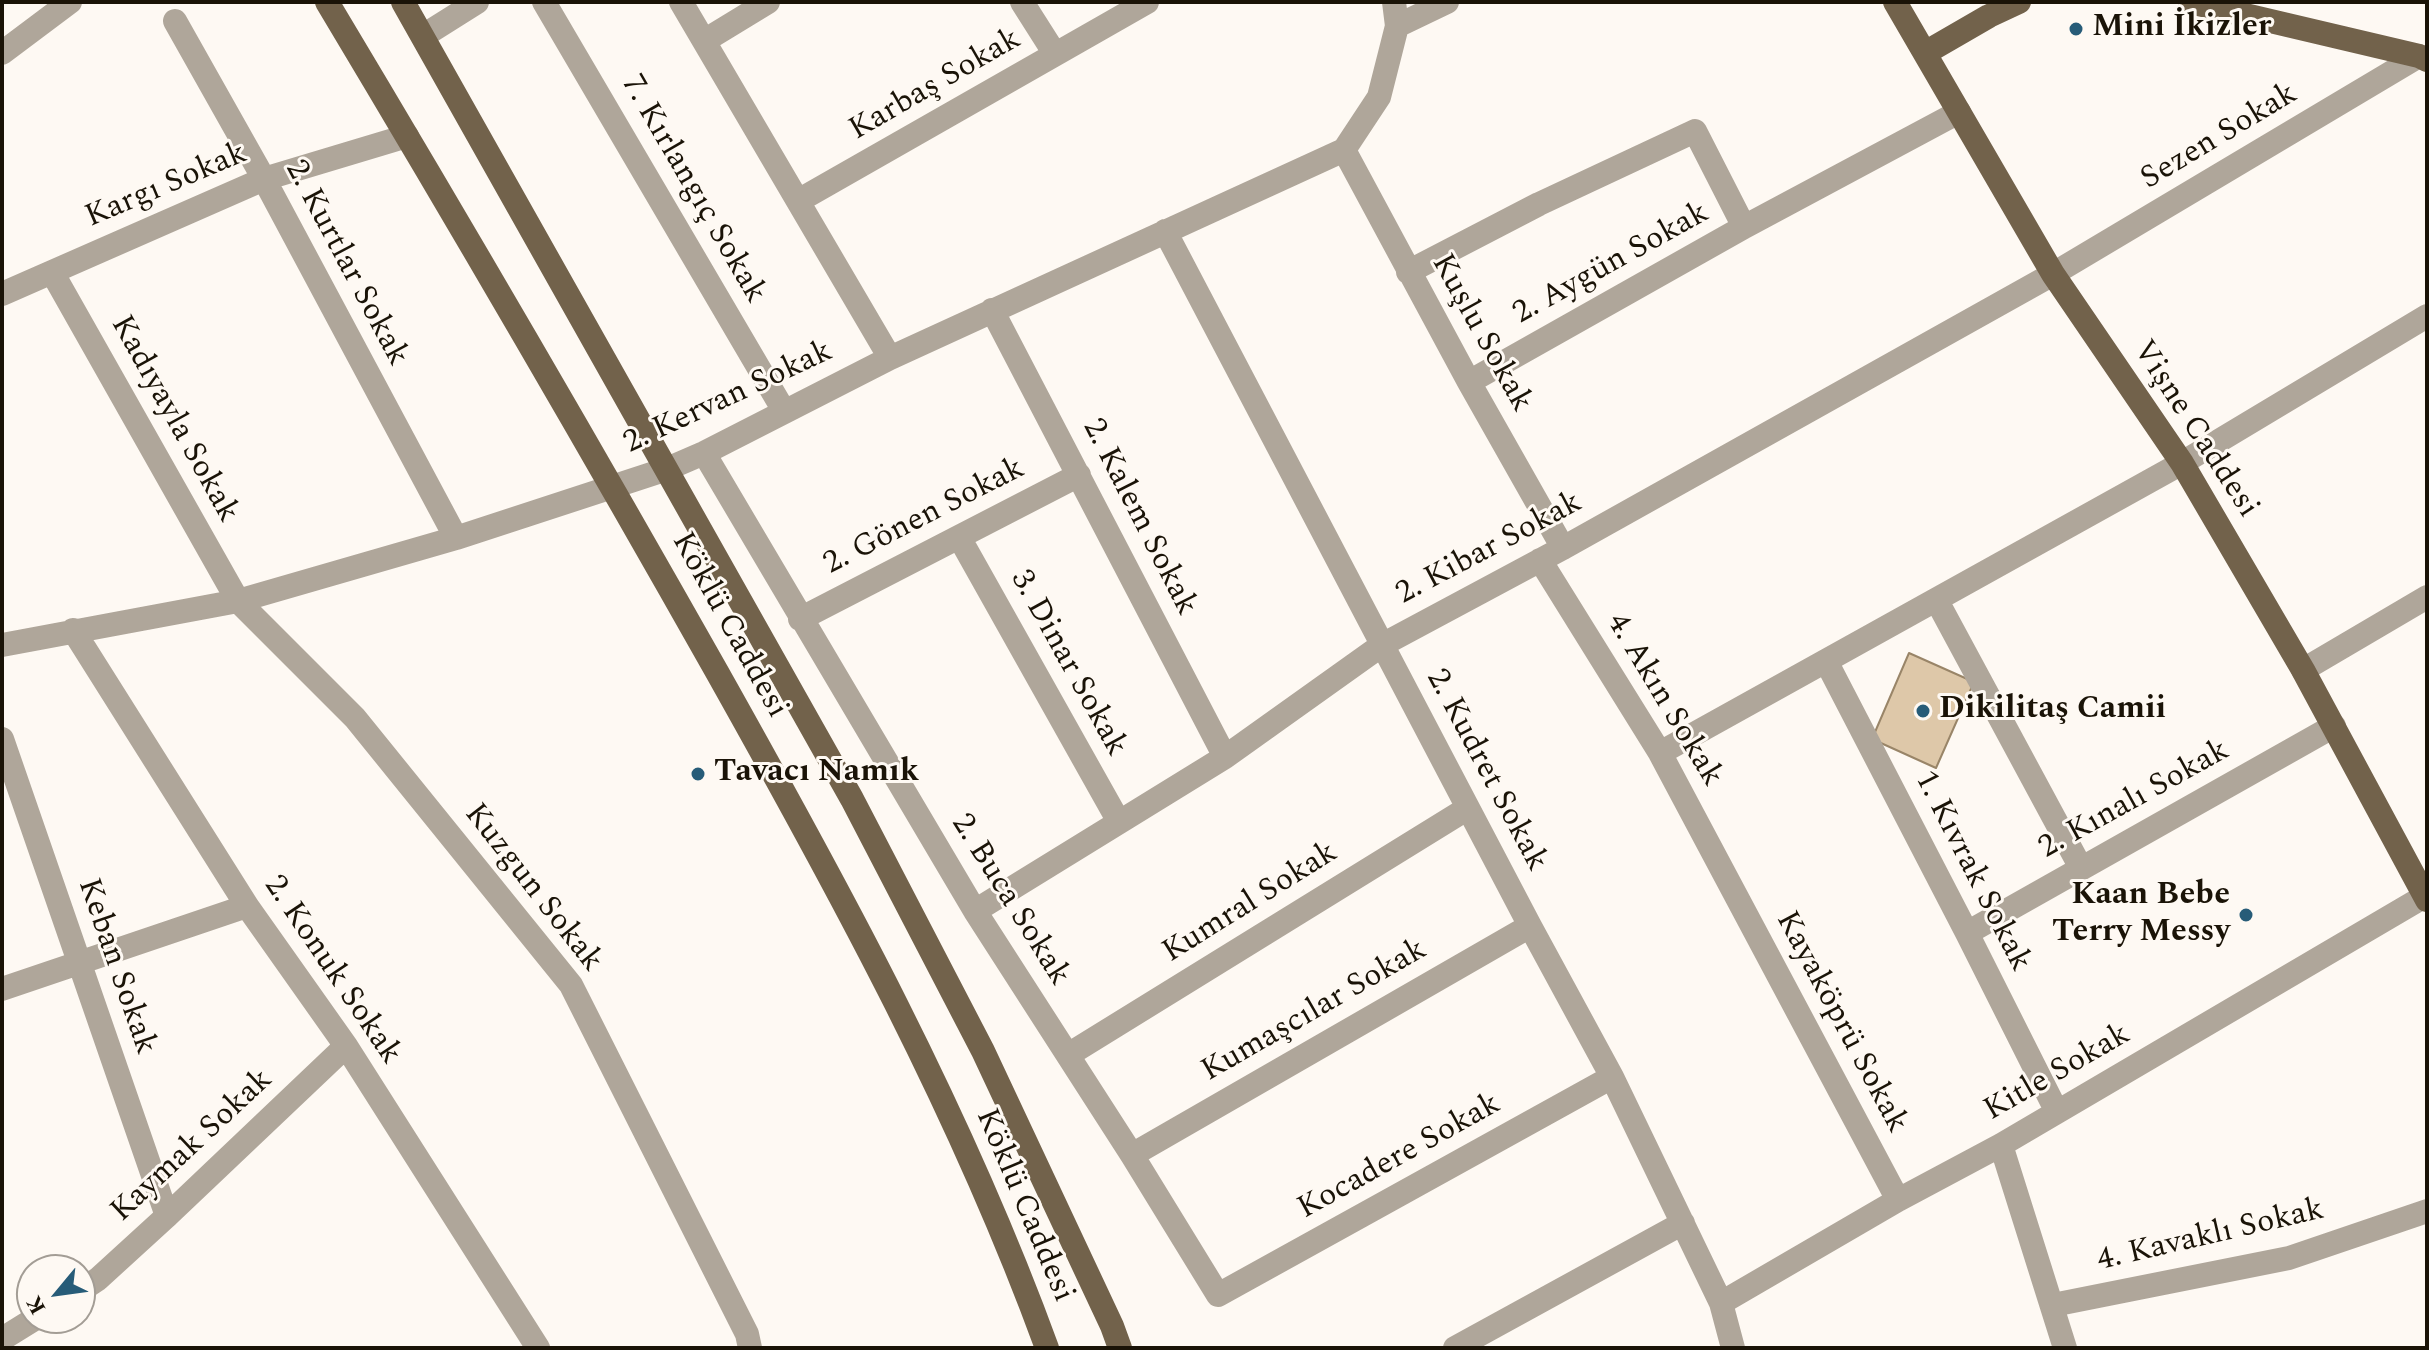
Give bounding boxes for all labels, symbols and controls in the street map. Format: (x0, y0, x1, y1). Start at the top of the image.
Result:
place label: Mini İkizler (2092, 10, 2271, 48)
marker: Mini İkizler (2067, 20, 2085, 38)
street label: Karbaş Sokak (843, 21, 1029, 151)
street label: 7. Kırlangıç Sokak (611, 69, 773, 311)
street label: Sezen Sokak (2135, 76, 2305, 200)
street label: Kargı Sokak (80, 136, 254, 238)
street label: 2. Kurtlar Sokak (275, 155, 415, 373)
street label: 2. Aygün Sokak (1507, 195, 1717, 335)
street label: Kuşlu Sokak (1421, 248, 1539, 420)
street label: Kadıyayla Sokak (100, 310, 246, 530)
street label: 2. Kervan Sokak (619, 334, 839, 464)
street label: Vişne Caddesi (2122, 334, 2266, 526)
street label: 2. Kalem Sokak (1072, 413, 1204, 623)
street label: 2. Gönen Sokak (818, 451, 1032, 585)
street label: 2. Kibar Sokak (1391, 485, 1589, 615)
street label: Köklü Caddesi (661, 526, 795, 726)
street label: 3. Dinar Sokak (1000, 564, 1134, 764)
street label: 4. Akın Sokak (1596, 607, 1730, 795)
street label: 2. Kudret Sokak (1416, 664, 1554, 878)
place label: Dikilitaş Camii (1939, 692, 2166, 730)
marker: Dikilitaş Camii (1914, 702, 1932, 720)
street label: 2. Kınalı Sokak (2033, 733, 2237, 869)
place label: Tavacı Namık (714, 755, 919, 793)
marker: Tavacı Namık (689, 765, 707, 783)
street label: 1. Kıvrak Sokak (1904, 765, 2038, 979)
street label: Kuzgun Sokak (454, 797, 610, 981)
street label: 2. Buca Sokak (941, 808, 1077, 994)
street label: Kumral Sokak (1156, 835, 1346, 973)
street label: 2. Konuk Sokak (254, 869, 408, 1073)
street label: Keban Sokak (67, 874, 163, 1060)
place label: Kaan Bebe Terry Messy (2052, 878, 2230, 953)
street label: Kayaköprü Sokak (1765, 906, 1915, 1140)
marker: Kaan Bebe Terry Messy (2237, 906, 2255, 924)
street label: Kumaşcılar Sokak (1196, 932, 1434, 1092)
street label: Kitle Sokak (1978, 1017, 2138, 1131)
street label: Kaymak Sokak (104, 1062, 282, 1232)
street label: Kocadere Sokak (1292, 1086, 1508, 1230)
street label: Köklü Caddesi (965, 1103, 1081, 1309)
street label: 4. Kavaklı Sokak (2094, 1192, 2328, 1282)
north arrow (16, 1254, 96, 1334)
text: K (18, 1289, 55, 1320)

